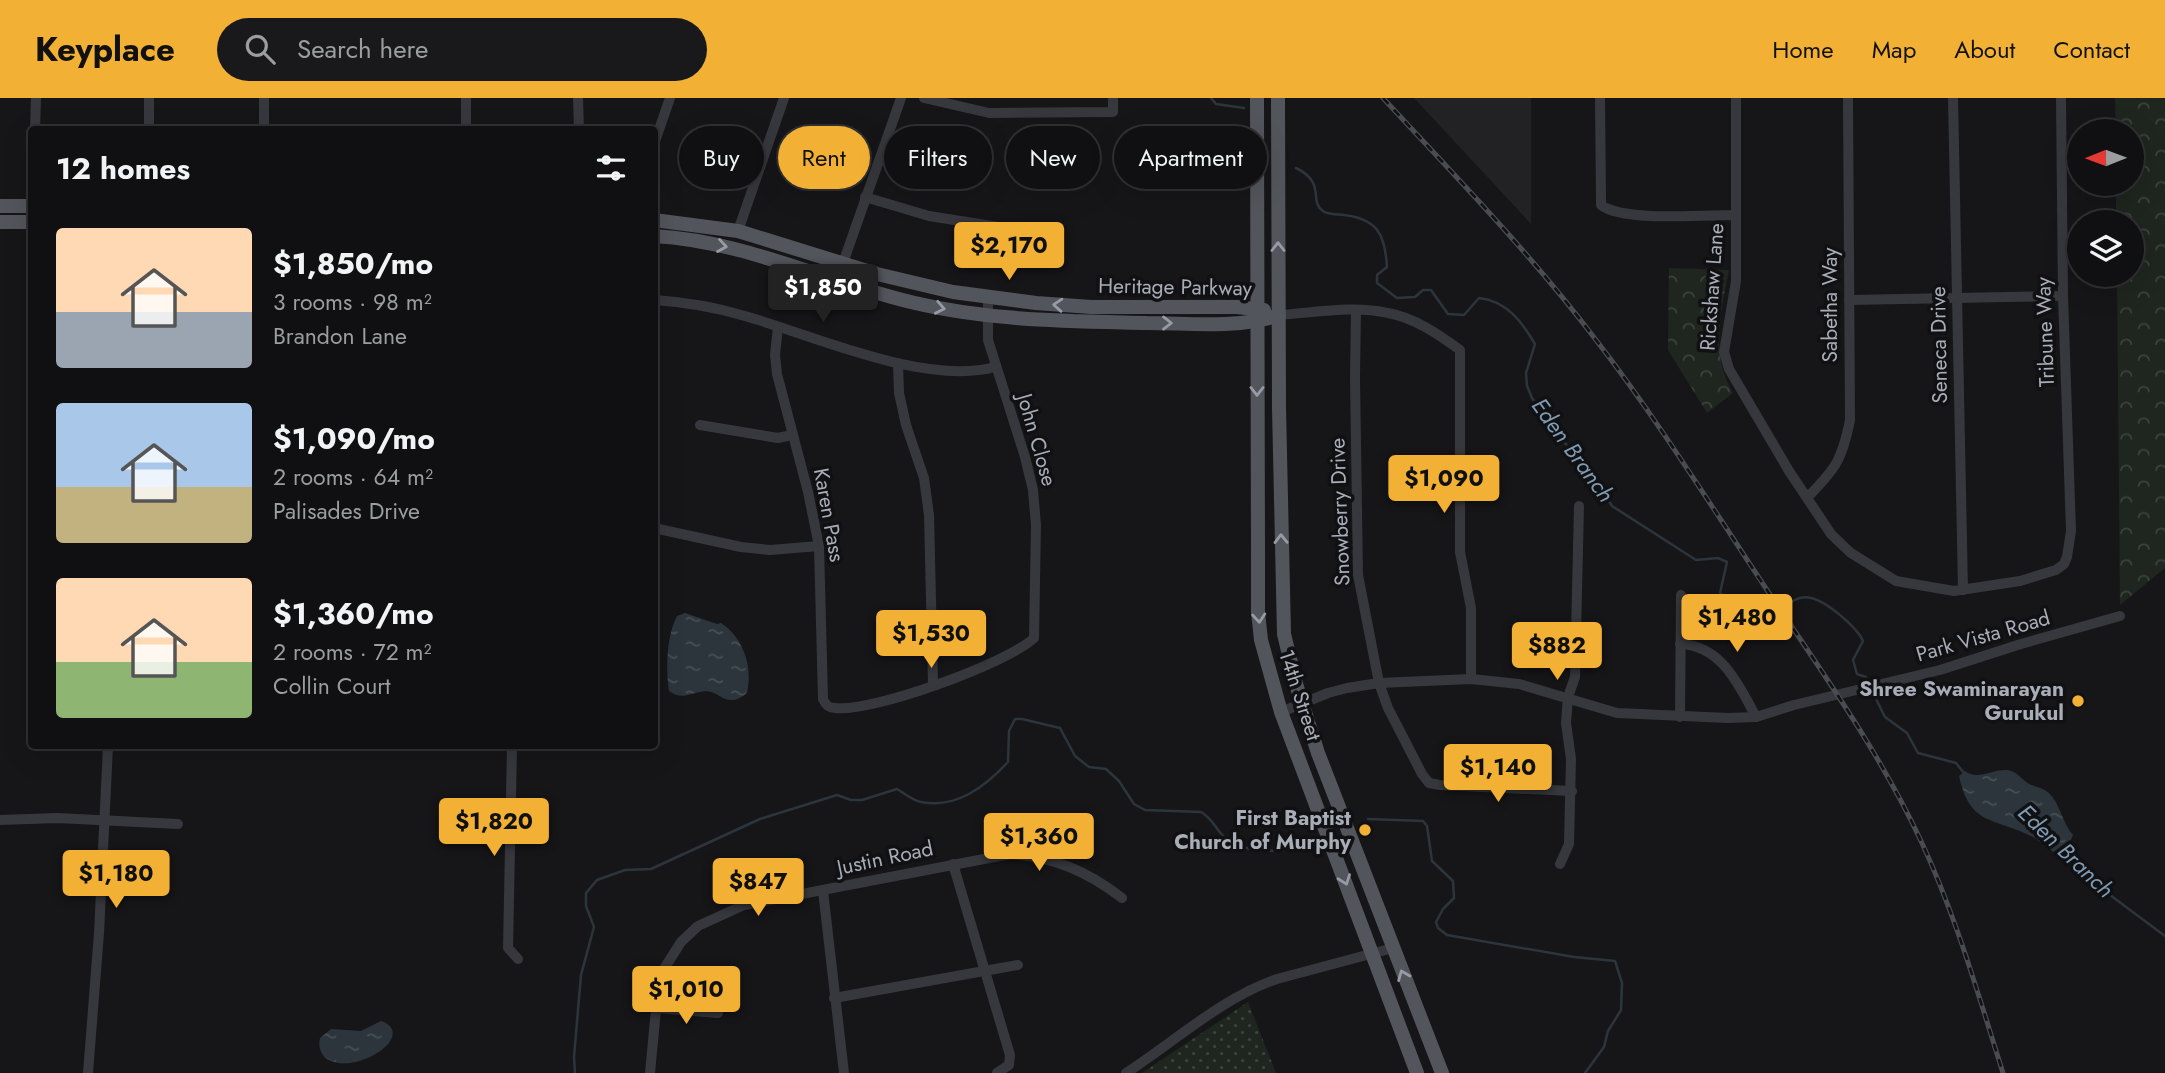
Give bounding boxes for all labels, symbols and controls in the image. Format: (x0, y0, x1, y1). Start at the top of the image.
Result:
search box (217, 18, 707, 81)
text: Keyplace (35, 26, 175, 73)
icon: search (241, 30, 279, 68)
text: Search here (297, 30, 428, 68)
text: Home (1772, 32, 1834, 67)
text: Map (1872, 32, 1916, 67)
text: About (1954, 32, 2015, 67)
text: Contact (2053, 32, 2130, 67)
north arrow (2067, 119, 2144, 196)
map controls (2067, 119, 2144, 287)
chip: Buy (679, 126, 764, 189)
chip: Rent (778, 126, 870, 189)
chip: Filters (884, 126, 992, 189)
chip: New (1006, 126, 1100, 189)
chip: Apartment (1114, 126, 1267, 189)
text: 12 homes (56, 147, 190, 190)
icon: filters (592, 149, 630, 187)
button: layers (2067, 210, 2144, 287)
pin: $2,170 (952, 222, 1066, 282)
street label: Rickshaw Lane (1693, 222, 1731, 352)
text: $2,170 (970, 228, 1048, 262)
one-way arrow (716, 238, 728, 253)
one-way arrow (1270, 241, 1286, 252)
text: $1,850/mo (273, 242, 433, 285)
street label: Sabetha Way (1815, 247, 1845, 362)
icon: home (112, 256, 196, 340)
pin: $1,850 (766, 264, 880, 324)
text: $1,850 (784, 270, 862, 304)
street label: Heritage Parkway (1098, 271, 1253, 303)
street label: Tribune Way (2028, 276, 2062, 387)
text: 3 rooms · 98 m² (273, 285, 432, 319)
street label: Seneca Drive (1923, 286, 1955, 404)
one-way arrow (1052, 298, 1063, 313)
one-way arrow (934, 300, 946, 315)
one-way arrow (1162, 315, 1173, 331)
text: Brandon Lane (273, 319, 407, 353)
one-way arrow (1250, 385, 1265, 396)
street label: John Close (1009, 387, 1065, 490)
water label: Eden Branch (1523, 391, 1623, 509)
text: $1,090/mo (273, 417, 435, 460)
icon: home (112, 431, 196, 515)
street label: Snowberry Drive (1322, 437, 1358, 586)
pin: $1,090 (1387, 456, 1501, 515)
text: 2 rooms · 64 m² (273, 460, 433, 494)
text: $1,090 (1404, 461, 1484, 495)
street label: Karen Pass (806, 466, 852, 564)
text: Palisades Drive (273, 494, 420, 528)
one-way arrow (1273, 534, 1289, 544)
text: $1,360/mo (273, 592, 434, 635)
pin: $1,480 (1680, 594, 1794, 654)
text: $1,480 (1697, 600, 1777, 634)
street label: Park Vista Road (1912, 603, 2054, 669)
icon: home (112, 606, 196, 690)
pin: $1,530 (874, 610, 988, 670)
one-way arrow (1251, 613, 1266, 624)
text: $1,530 (892, 616, 970, 650)
pin: $882 (1516, 622, 1598, 682)
text: $882 (1528, 628, 1586, 662)
text: 2 rooms · 72 m² (273, 635, 432, 669)
street label: 14th Street (1271, 646, 1329, 744)
text: Collin Court (273, 669, 391, 703)
place label: Shree Swaminarayan Gurukul (1859, 674, 2064, 728)
marker: Shree Swaminarayan Gurukul (2070, 693, 2086, 709)
pin: $1,140 (1441, 744, 1555, 804)
text: $1,140 (1460, 750, 1536, 784)
water label: Eden Branch (2010, 796, 2122, 906)
pin: $1,820 (437, 798, 551, 858)
place label: First Baptist Church of Murphy (1174, 803, 1352, 857)
text: $1,820 (455, 804, 533, 838)
pin: $1,360 (982, 814, 1096, 873)
text: $1,360 (1000, 819, 1078, 853)
marker: First Baptist Church of Murphy (1357, 822, 1373, 838)
street label: Justin Road (831, 833, 936, 883)
pin: $1,180 (59, 850, 173, 910)
text: $1,180 (79, 856, 153, 890)
pin: $847 (717, 858, 799, 918)
text: $847 (729, 864, 787, 898)
one-way arrow (1337, 874, 1351, 886)
pin: $1,010 (629, 967, 743, 1026)
one-way arrow (1398, 969, 1412, 981)
text: $1,010 (648, 972, 724, 1006)

